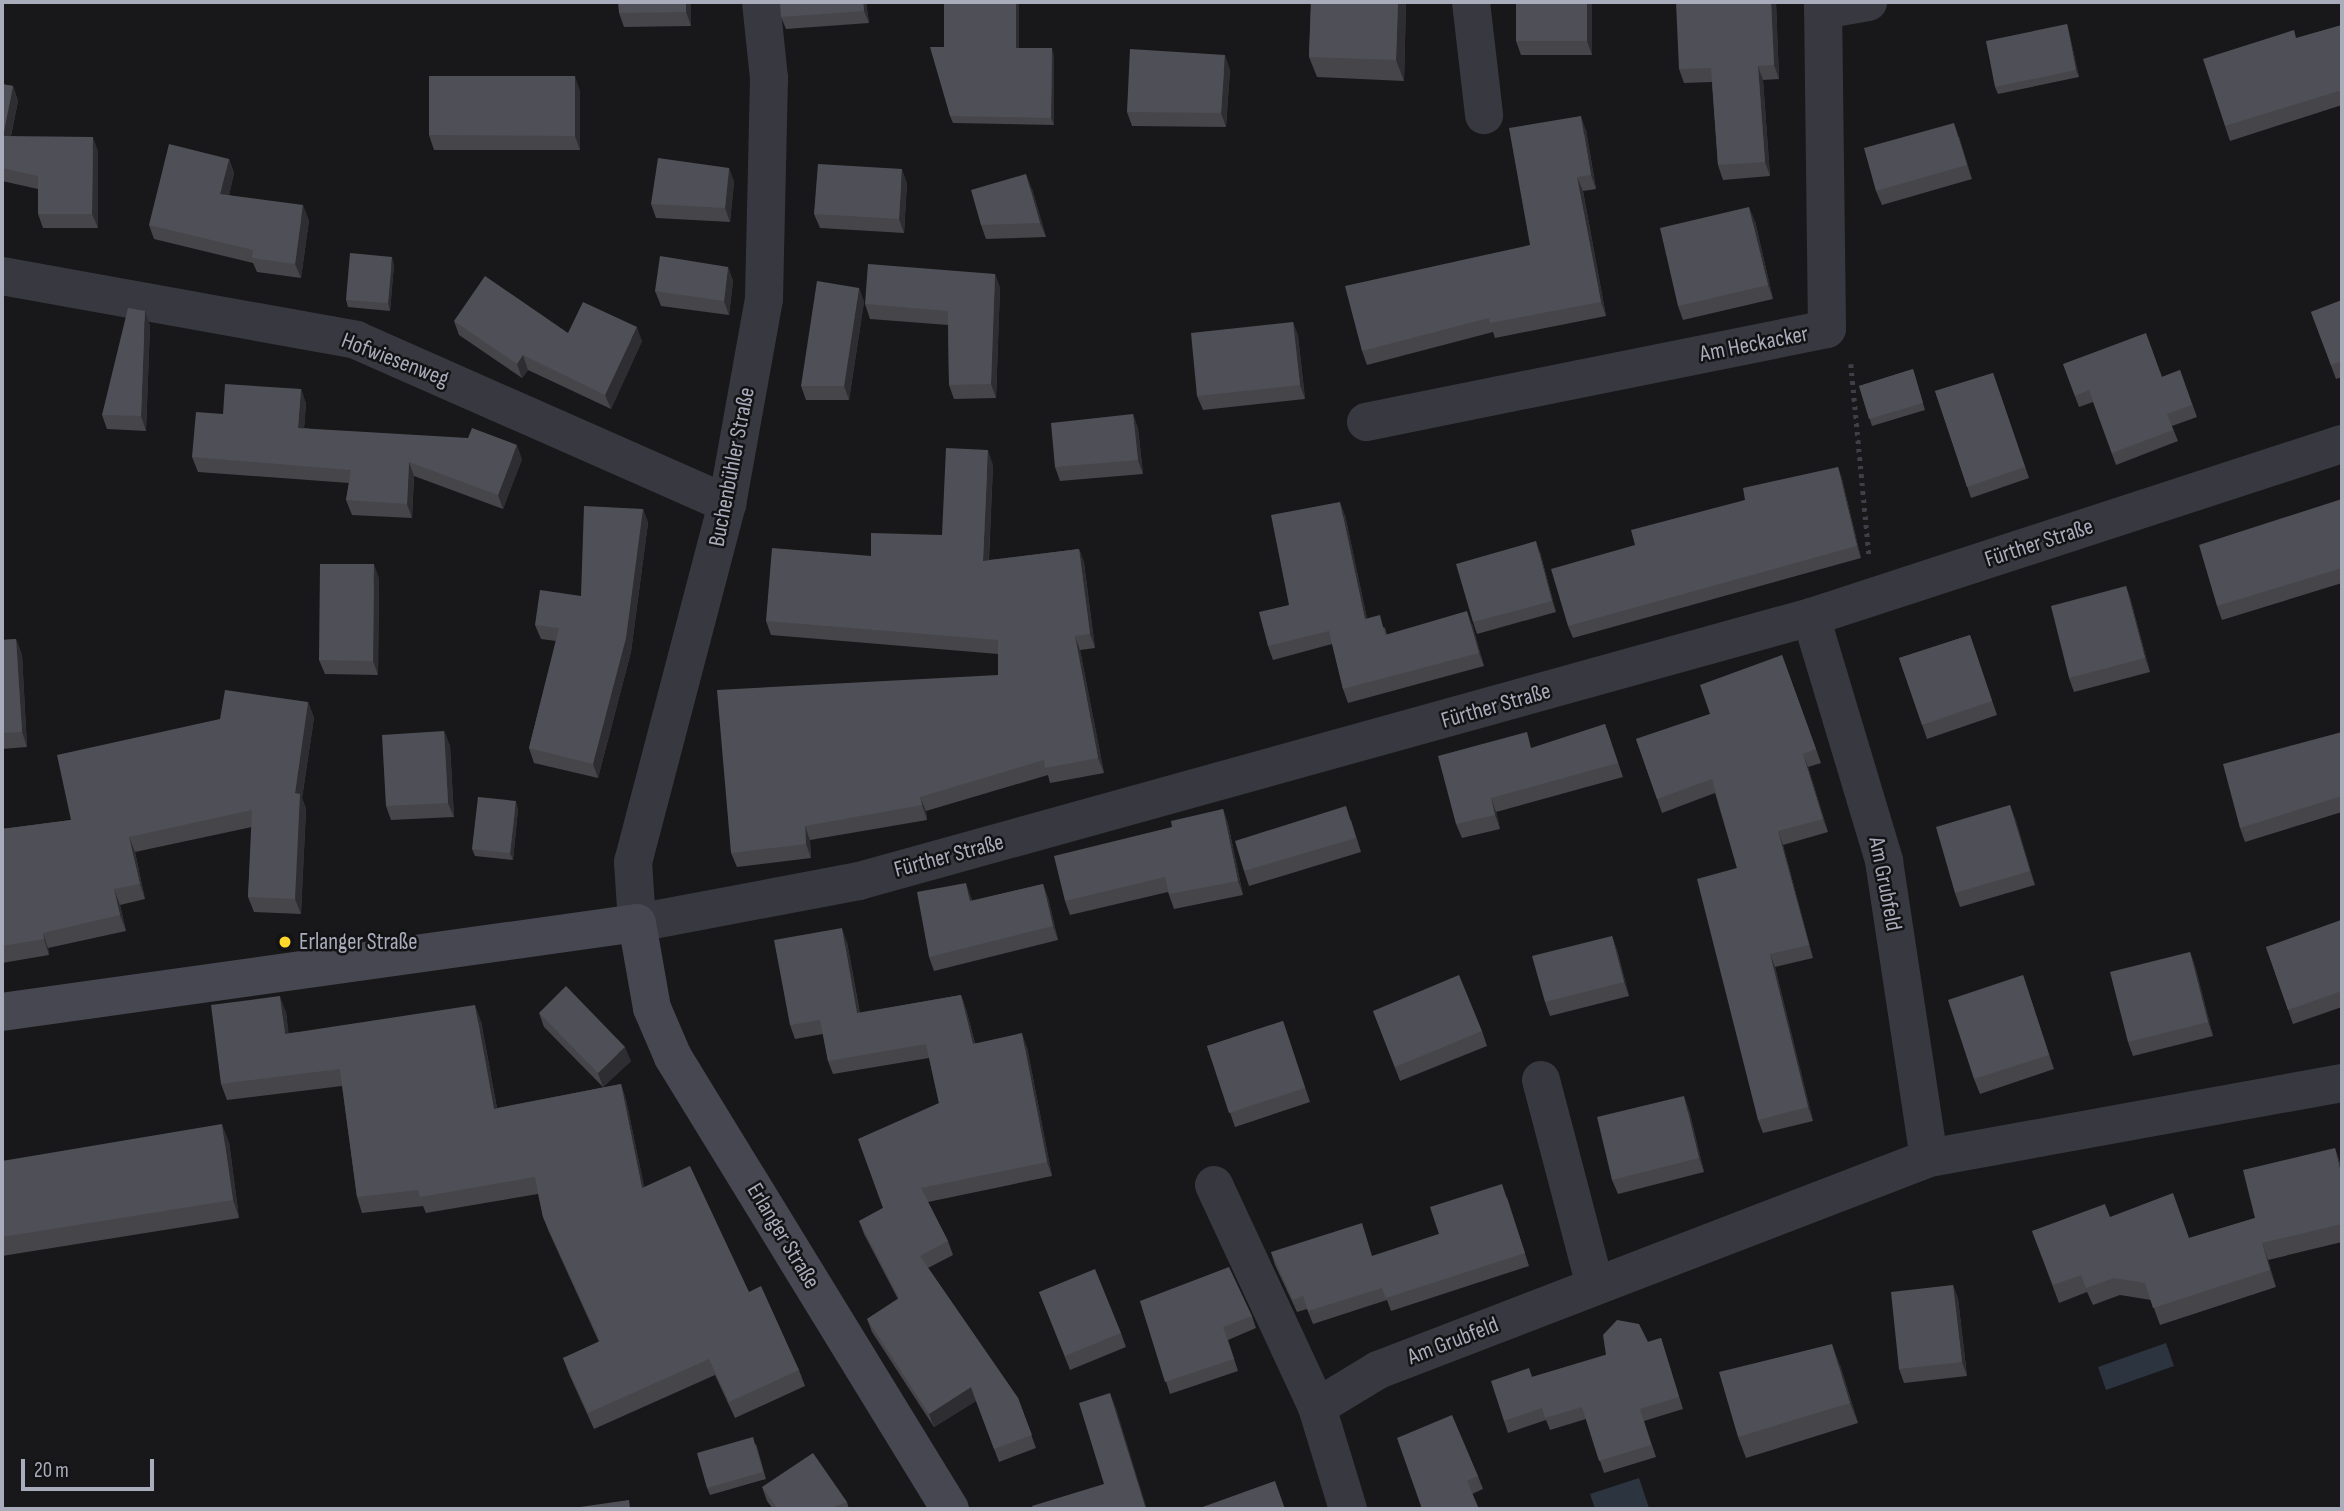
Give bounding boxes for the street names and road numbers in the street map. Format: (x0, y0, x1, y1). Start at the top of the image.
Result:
street label: Am Heckacker (1697, 320, 1811, 368)
street label: Hofwiesenweg (337, 327, 453, 393)
street label: Buchenbühler Straße (703, 385, 761, 549)
street label: Fürther Straße (1981, 513, 2097, 573)
street label: Fürther Straße (1438, 677, 1554, 735)
street label: Fürther Straße (891, 828, 1007, 884)
street label: Am Grubfeld (1862, 835, 1908, 933)
street label: Erlanger Straße (741, 1178, 825, 1294)
street label: Am Grubfeld (1404, 1311, 1502, 1371)

